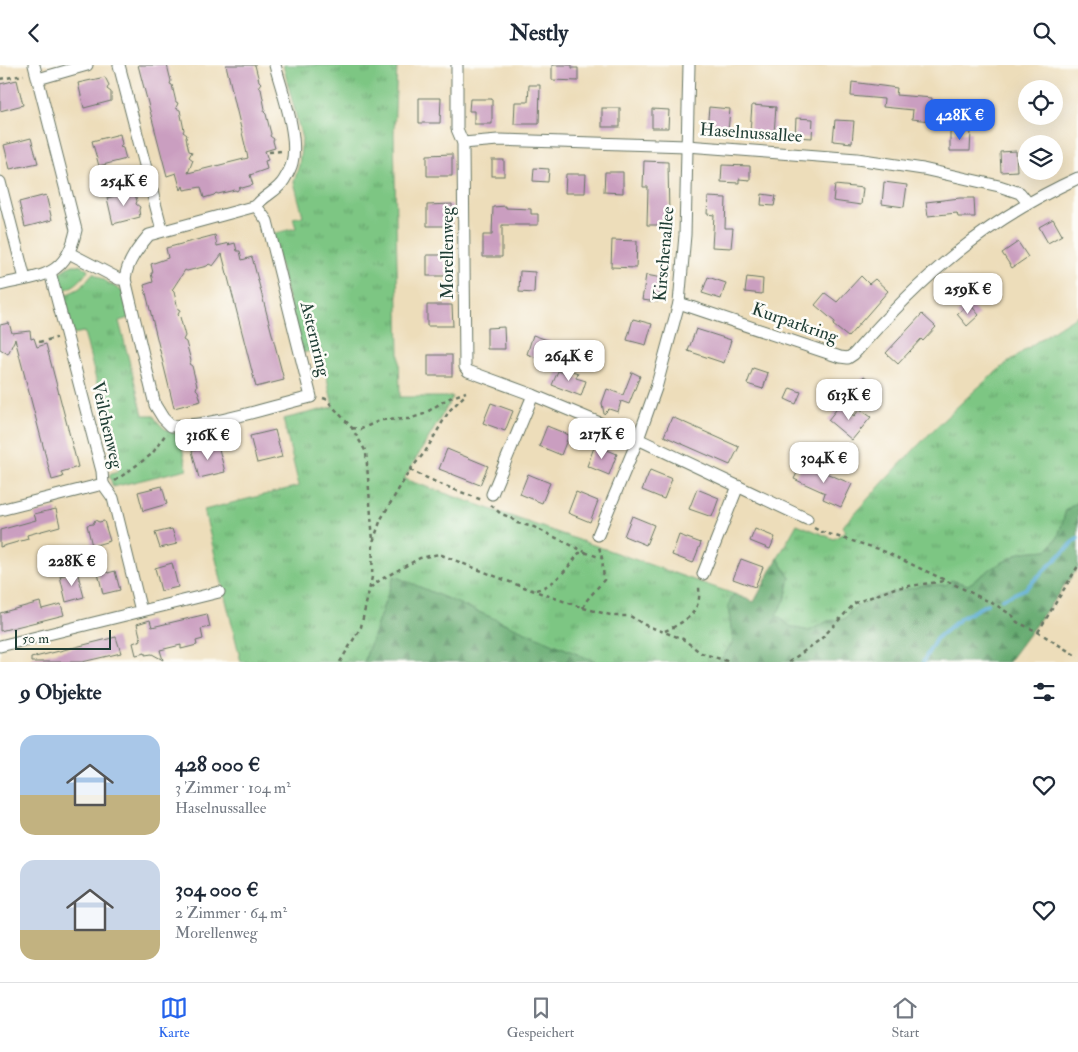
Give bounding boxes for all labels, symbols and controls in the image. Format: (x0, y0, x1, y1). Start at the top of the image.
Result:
icon: back (20, 19, 48, 47)
text: Nestly (510, 19, 568, 47)
icon: search (1030, 19, 1058, 47)
map controls (1018, 80, 1063, 180)
button: locate (1018, 80, 1063, 125)
pin: 428K € (919, 99, 1001, 141)
text: 428K € (936, 105, 984, 125)
street label: Haselnussallee (699, 118, 804, 148)
button: layers (1018, 135, 1063, 180)
pin: 254K € (83, 165, 165, 207)
text: 254K € (100, 171, 148, 191)
street label: Morellenweg (436, 205, 459, 300)
street label: Kirschenallee (648, 205, 680, 303)
pin: 259K € (927, 273, 1009, 315)
text: 259K € (944, 279, 992, 299)
street label: Asternring (294, 298, 336, 380)
street label: Kurparkring (749, 298, 842, 349)
pin: 264K € (528, 339, 610, 382)
text: 264K € (545, 346, 593, 366)
street label: Veilchenweg (86, 379, 128, 472)
pin: 613K € (808, 379, 890, 421)
text: 613K € (827, 385, 871, 405)
pin: 217K € (561, 417, 643, 460)
pin: 316K € (167, 419, 249, 461)
text: 217K € (579, 424, 625, 444)
text: 316K € (186, 425, 230, 445)
pin: 304K € (783, 441, 865, 484)
text: 304K € (801, 448, 847, 468)
pin: 228K € (31, 545, 113, 587)
text: 228K € (48, 551, 96, 571)
scale bar (15, 627, 111, 650)
text: 50 m (22, 630, 49, 647)
icon: filters (1030, 678, 1058, 706)
text: 9 Objekte (20, 679, 102, 706)
text: 428 000 € (175, 751, 260, 778)
icon: home (60, 755, 120, 815)
icon: heart (1030, 771, 1058, 799)
text: 3 Zimmer · 104 m² (175, 778, 291, 798)
text: Haselnussallee (175, 798, 266, 818)
text: 304 000 € (175, 876, 259, 903)
icon: home (60, 880, 120, 940)
icon: heart (1030, 896, 1058, 924)
text: 2 Zimmer · 64 m² (175, 903, 287, 923)
text: Morellenweg (175, 923, 258, 943)
tab: Karte (159, 994, 190, 1041)
tab: Gespeichert (507, 994, 574, 1041)
tab: Start (891, 994, 919, 1041)

